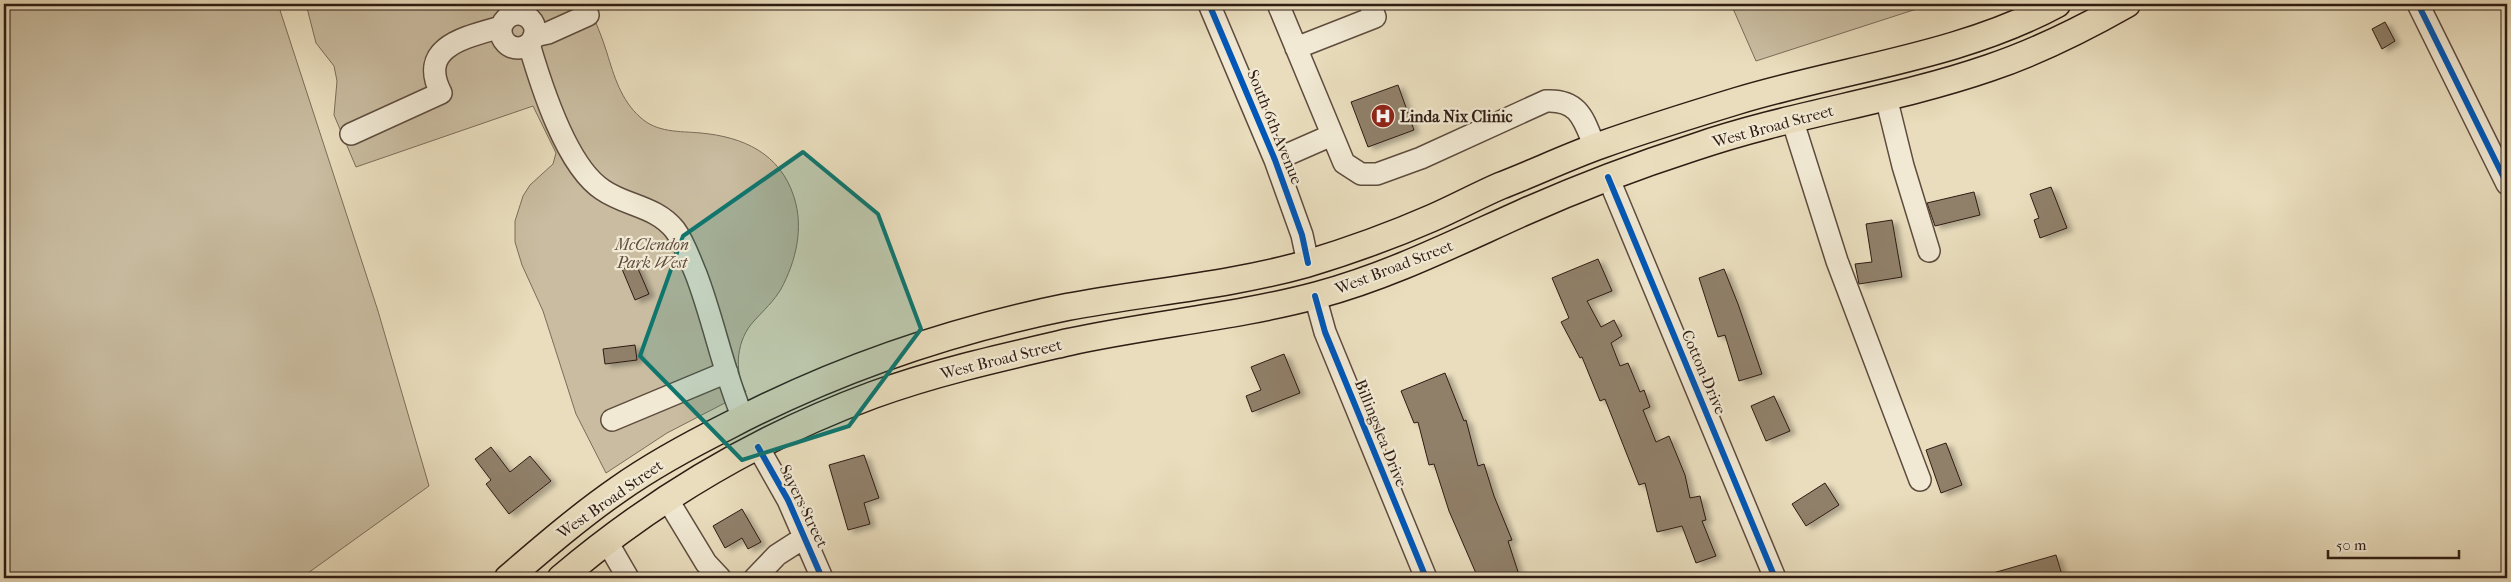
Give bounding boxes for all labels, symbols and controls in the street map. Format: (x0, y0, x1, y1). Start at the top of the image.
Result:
street label: South 6th Avenue (1243, 67, 1307, 187)
street label: West Broad Street (1709, 101, 1836, 152)
hospital icon: Linda Nix Clinic (1370, 103, 1396, 129)
place label: Linda Nix Clinic (1400, 107, 1512, 126)
park label: McClendon Park West (614, 235, 689, 272)
street label: West Broad Street (1331, 236, 1456, 299)
street label: Cotton Drive (1678, 327, 1730, 417)
street label: West Broad Street (937, 335, 1064, 384)
street label: Billingslea Drive (1351, 376, 1411, 490)
street label: West Broad Street (553, 455, 667, 543)
street label: Sayers Street (776, 461, 832, 551)
scale bar (2328, 527, 2460, 559)
text: 50 m (2336, 536, 2367, 554)

